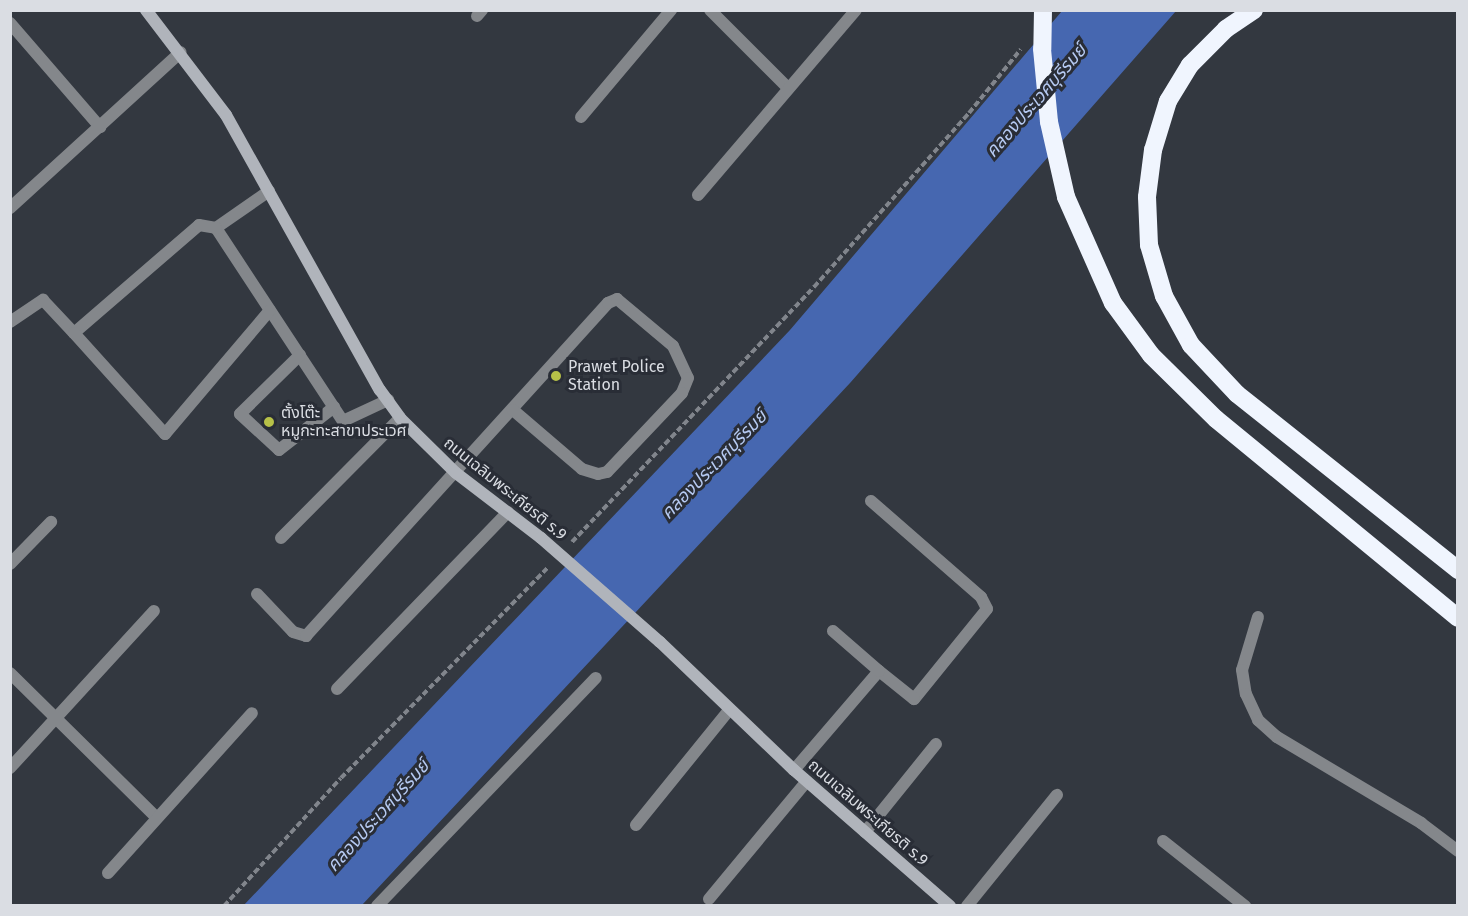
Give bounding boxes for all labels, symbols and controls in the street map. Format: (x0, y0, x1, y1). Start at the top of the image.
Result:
water label: คลองประเวศบุรีรมย์ (981, 40, 1091, 162)
place label: Prawet Police Station (568, 357, 665, 395)
marker: Prawet Police Station (549, 369, 563, 383)
place label: ตั้งโต๊ะ หมูกะทะสาขาประเวศ (281, 403, 407, 441)
water label: คลองประเวศบุรีรมย์ (657, 406, 771, 524)
marker: ตั้งโต๊ะ หมูกะทะสาขาประเวศ (262, 415, 276, 429)
street label: ถนนเฉลิมพระเกียรติ ร.9 (440, 434, 570, 544)
water label: คลองประเวศบุรีรมย์ (322, 756, 434, 876)
street label: ถนนเฉลิมพระเกียรติ ร.9 (804, 756, 932, 870)

